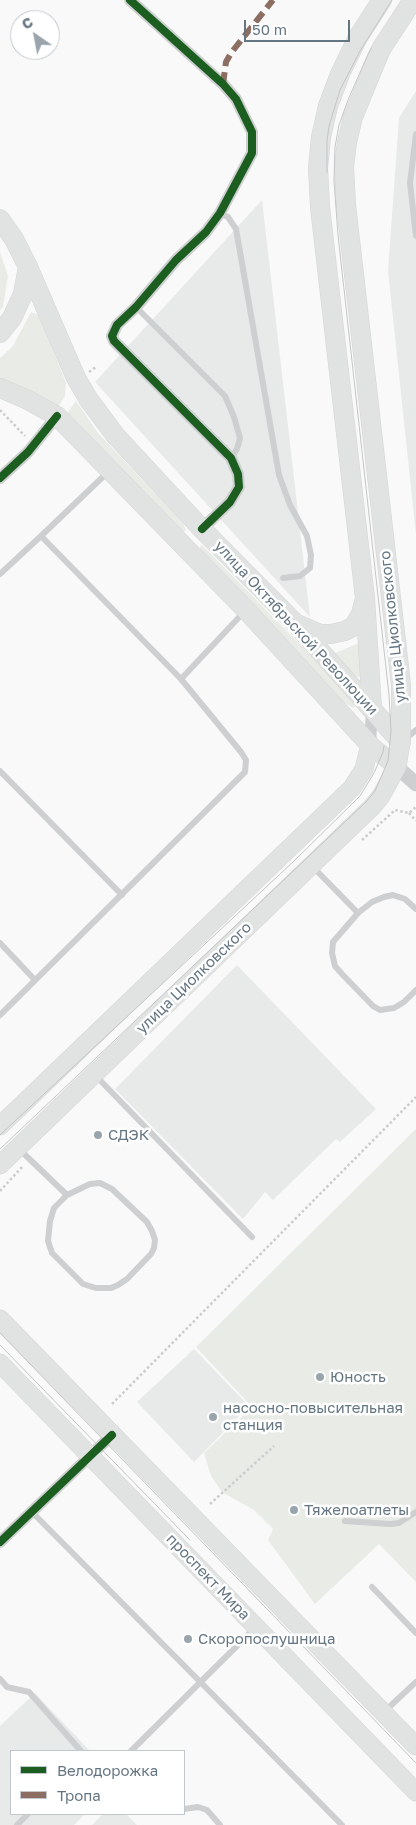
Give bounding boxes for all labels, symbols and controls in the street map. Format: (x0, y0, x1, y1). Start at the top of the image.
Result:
north arrow (10, 10, 60, 60)
scale bar (246, 10, 352, 42)
text: С (18, 13, 36, 33)
text: 50 m (252, 20, 287, 38)
street label: улица Октябрьской Революции (210, 537, 382, 719)
street label: улица Циолковского (376, 550, 410, 704)
street label: улица Циолковского (133, 918, 255, 1038)
place label: СДЭК (108, 1126, 149, 1144)
marker: СДЭК (92, 1129, 104, 1141)
place label: Юность (330, 1368, 386, 1386)
marker: Юность (314, 1371, 326, 1383)
place label: насосно-повысительная станция (223, 1399, 403, 1434)
marker: насосно-повысительная станция (207, 1411, 219, 1423)
place label: Тяжелоатлеты (304, 1501, 409, 1519)
marker: Тяжелоатлеты (288, 1504, 300, 1516)
street label: проспект Мира (162, 1530, 254, 1624)
place label: Скоропослушница (198, 1630, 335, 1648)
marker: Скоропослушница (182, 1633, 194, 1645)
legend (10, 1750, 185, 1815)
text: Велодорожка (57, 1761, 158, 1779)
text: Тропа (57, 1786, 101, 1804)

